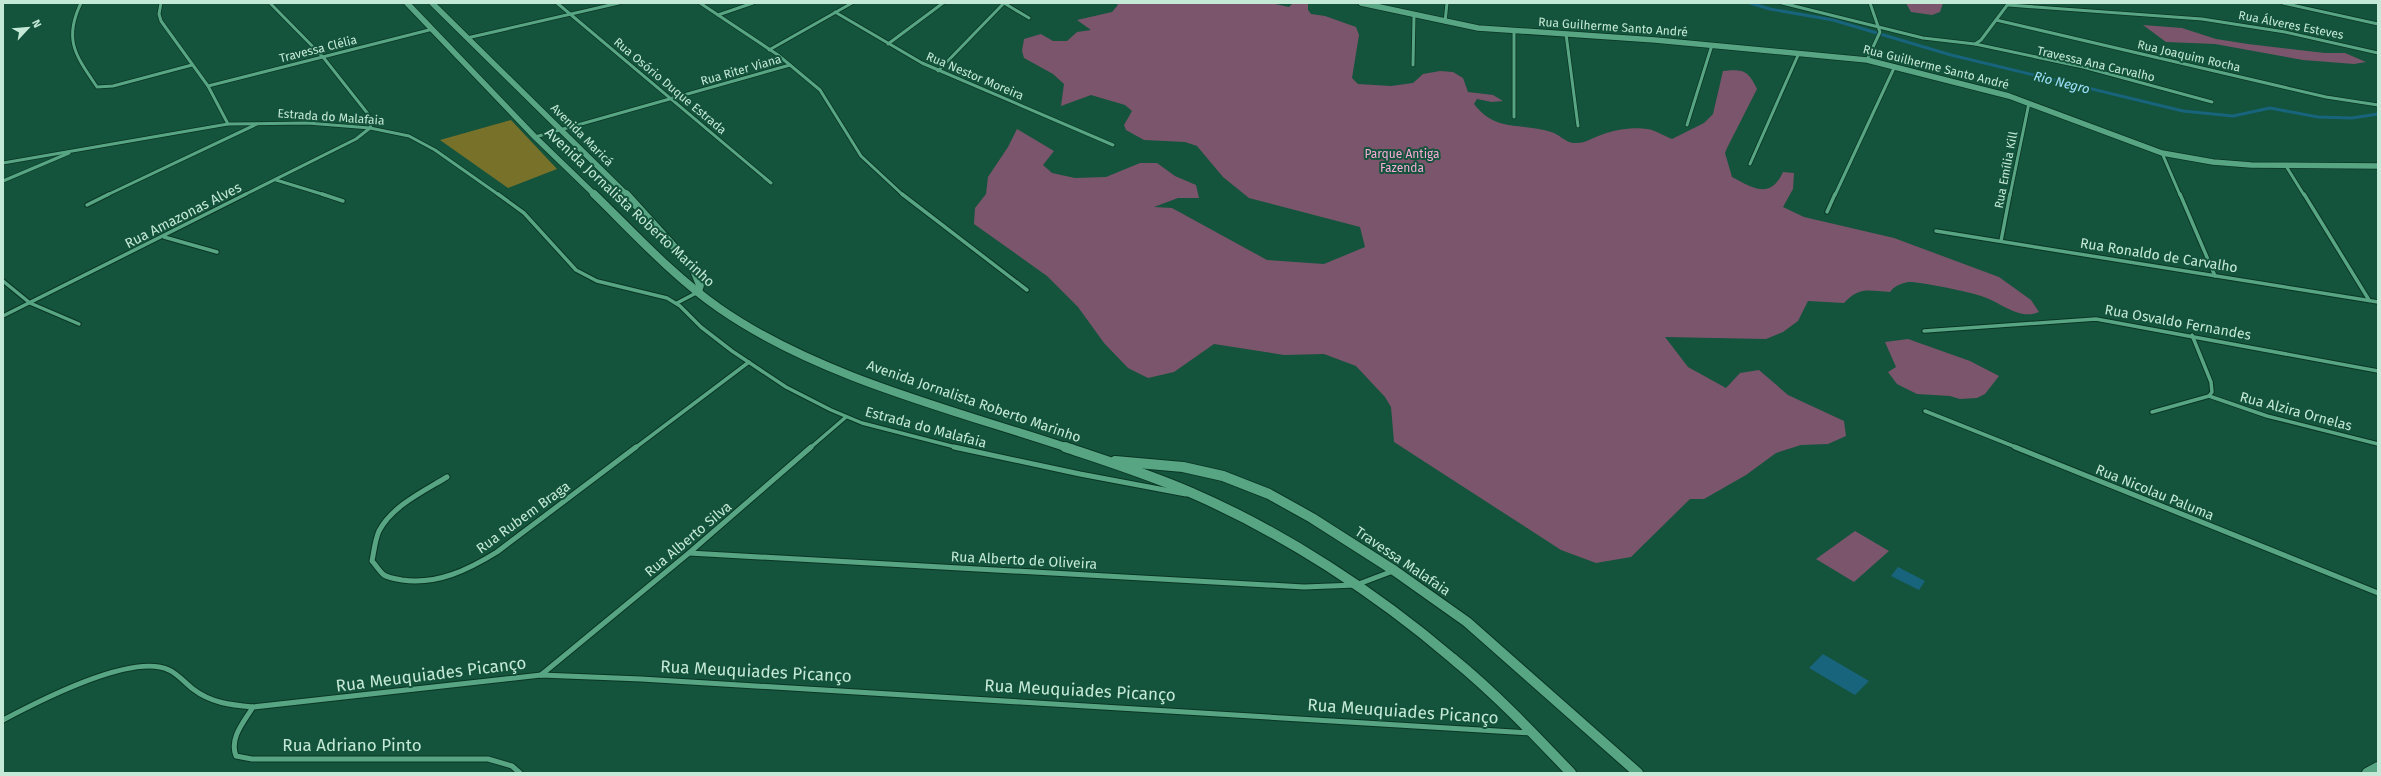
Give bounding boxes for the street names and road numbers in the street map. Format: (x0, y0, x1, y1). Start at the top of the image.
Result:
street label: Rua Álveres Esteves (2237, 7, 2345, 42)
street label: Rua Guilherme Santo André (1538, 15, 1688, 39)
street label: Travessa Clélia (278, 33, 358, 65)
street label: Rua Osório Duque Estrada (611, 35, 729, 137)
street label: Rua Joaquim Rocha (2136, 37, 2242, 75)
street label: Rua Guilherme Santo André (1862, 42, 2010, 92)
street label: Travessa Ana Carvalho (2036, 44, 2156, 84)
street label: Rua Nestor Moreira (924, 49, 1026, 103)
street label: Rua Riter Viana (699, 52, 783, 88)
street label: Avenida Maricá (548, 101, 616, 169)
street label: Estrada do Malafaia (277, 106, 385, 128)
street label: Avenida Jornalista Roberto Marinho (541, 124, 718, 291)
street label: Rua Emília Kill (1992, 130, 2020, 210)
street label: Rua Amazonas Alves (122, 178, 245, 252)
street label: Rua Ronaldo de Carvalho (2079, 235, 2239, 276)
street label: Rua Osvaldo Fernandes (2103, 301, 2253, 344)
street label: Avenida Jornalista Roberto Marinho (864, 357, 1083, 446)
street label: Rua Alzira Ornelas (2238, 388, 2354, 435)
street label: Estrada do Malafaia (863, 403, 988, 452)
street label: Rua Nicolau Paluma (2093, 461, 2217, 524)
street label: Rua Rubem Braga (473, 478, 573, 557)
street label: Rua Alberto Silva (642, 498, 735, 581)
street label: Travessa Malafaia (1352, 523, 1454, 600)
street label: Rua Alberto de Oliveira (950, 548, 1098, 573)
street label: Rua Meuquiades Picanço (335, 652, 528, 697)
street label: Rua Meuquiades Picanço (660, 656, 852, 687)
street label: Rua Meuquiades Picanço (984, 675, 1176, 706)
street label: Rua Meuquiades Picanço (1307, 694, 1499, 729)
street label: Rua Adriano Pinto (282, 735, 422, 756)

